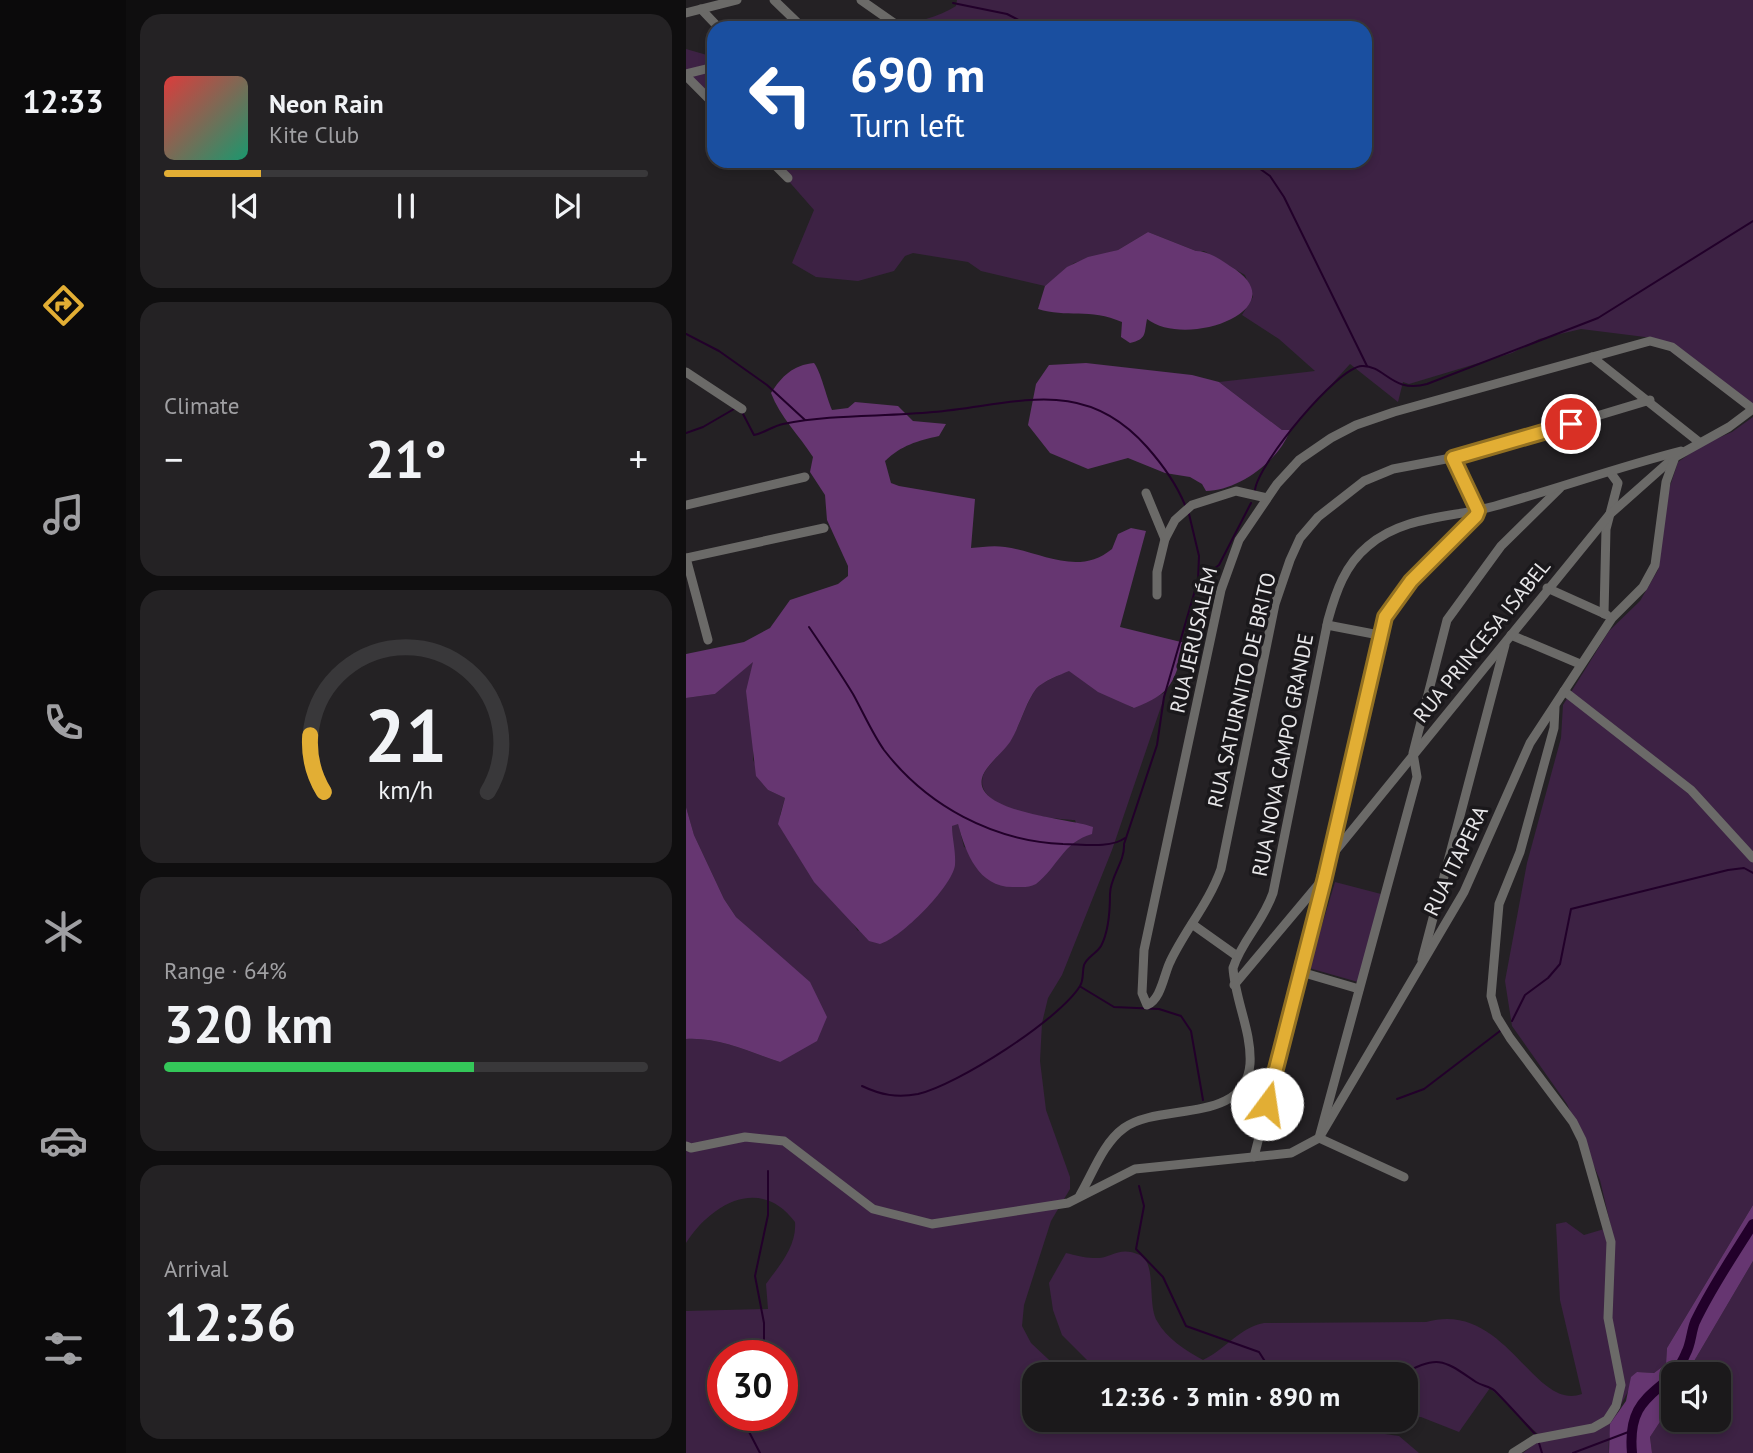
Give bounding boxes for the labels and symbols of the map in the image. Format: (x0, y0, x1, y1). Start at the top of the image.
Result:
pin (1541, 394, 1601, 454)
street label: RUA PRINCESA ISABEL (1407, 553, 1556, 728)
street label: RUA JERUSALÉM (1164, 564, 1223, 715)
street label: RUA SATURNITO DE BRITO (1201, 570, 1282, 810)
street label: RUA NOVA CAMPO GRANDE (1246, 631, 1319, 879)
street label: RUA ITAPERA (1417, 801, 1494, 920)
position arrow (1230, 1067, 1304, 1141)
speed limit sign: 30 (707, 1340, 798, 1431)

